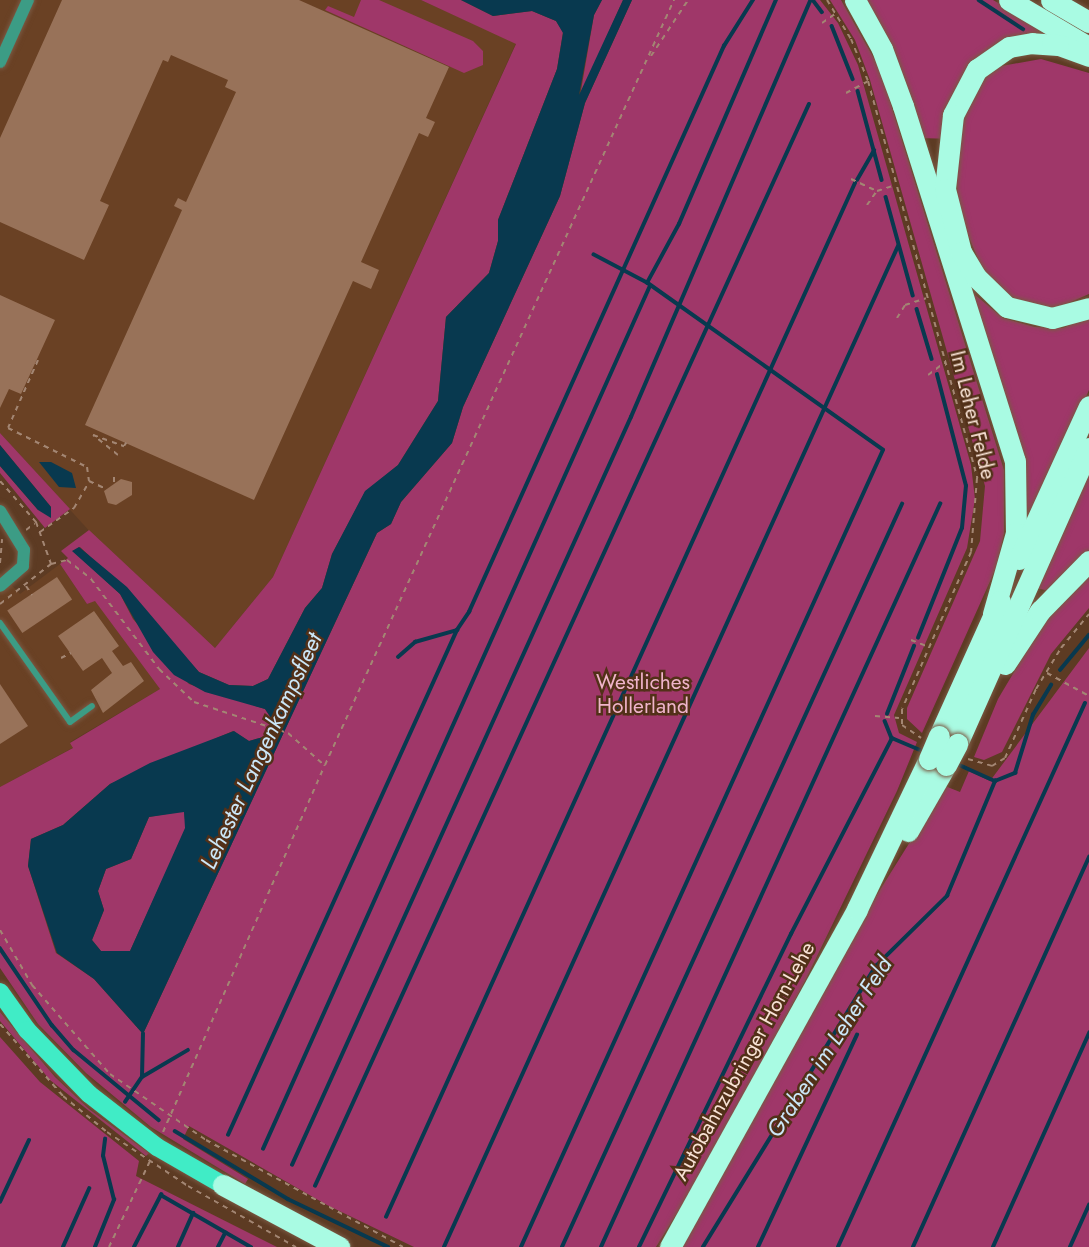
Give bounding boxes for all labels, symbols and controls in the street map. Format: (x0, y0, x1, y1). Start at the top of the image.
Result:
street label: Im Leher Felde (945, 348, 1001, 482)
water label: Lehester Langenkampsfleet (194, 629, 328, 873)
park label: Westliches Hollerland (596, 669, 690, 719)
street label: Autobahnzubringer Horn-Lehe (668, 937, 820, 1185)
water label: Graben im Leher Feld (760, 952, 898, 1142)

